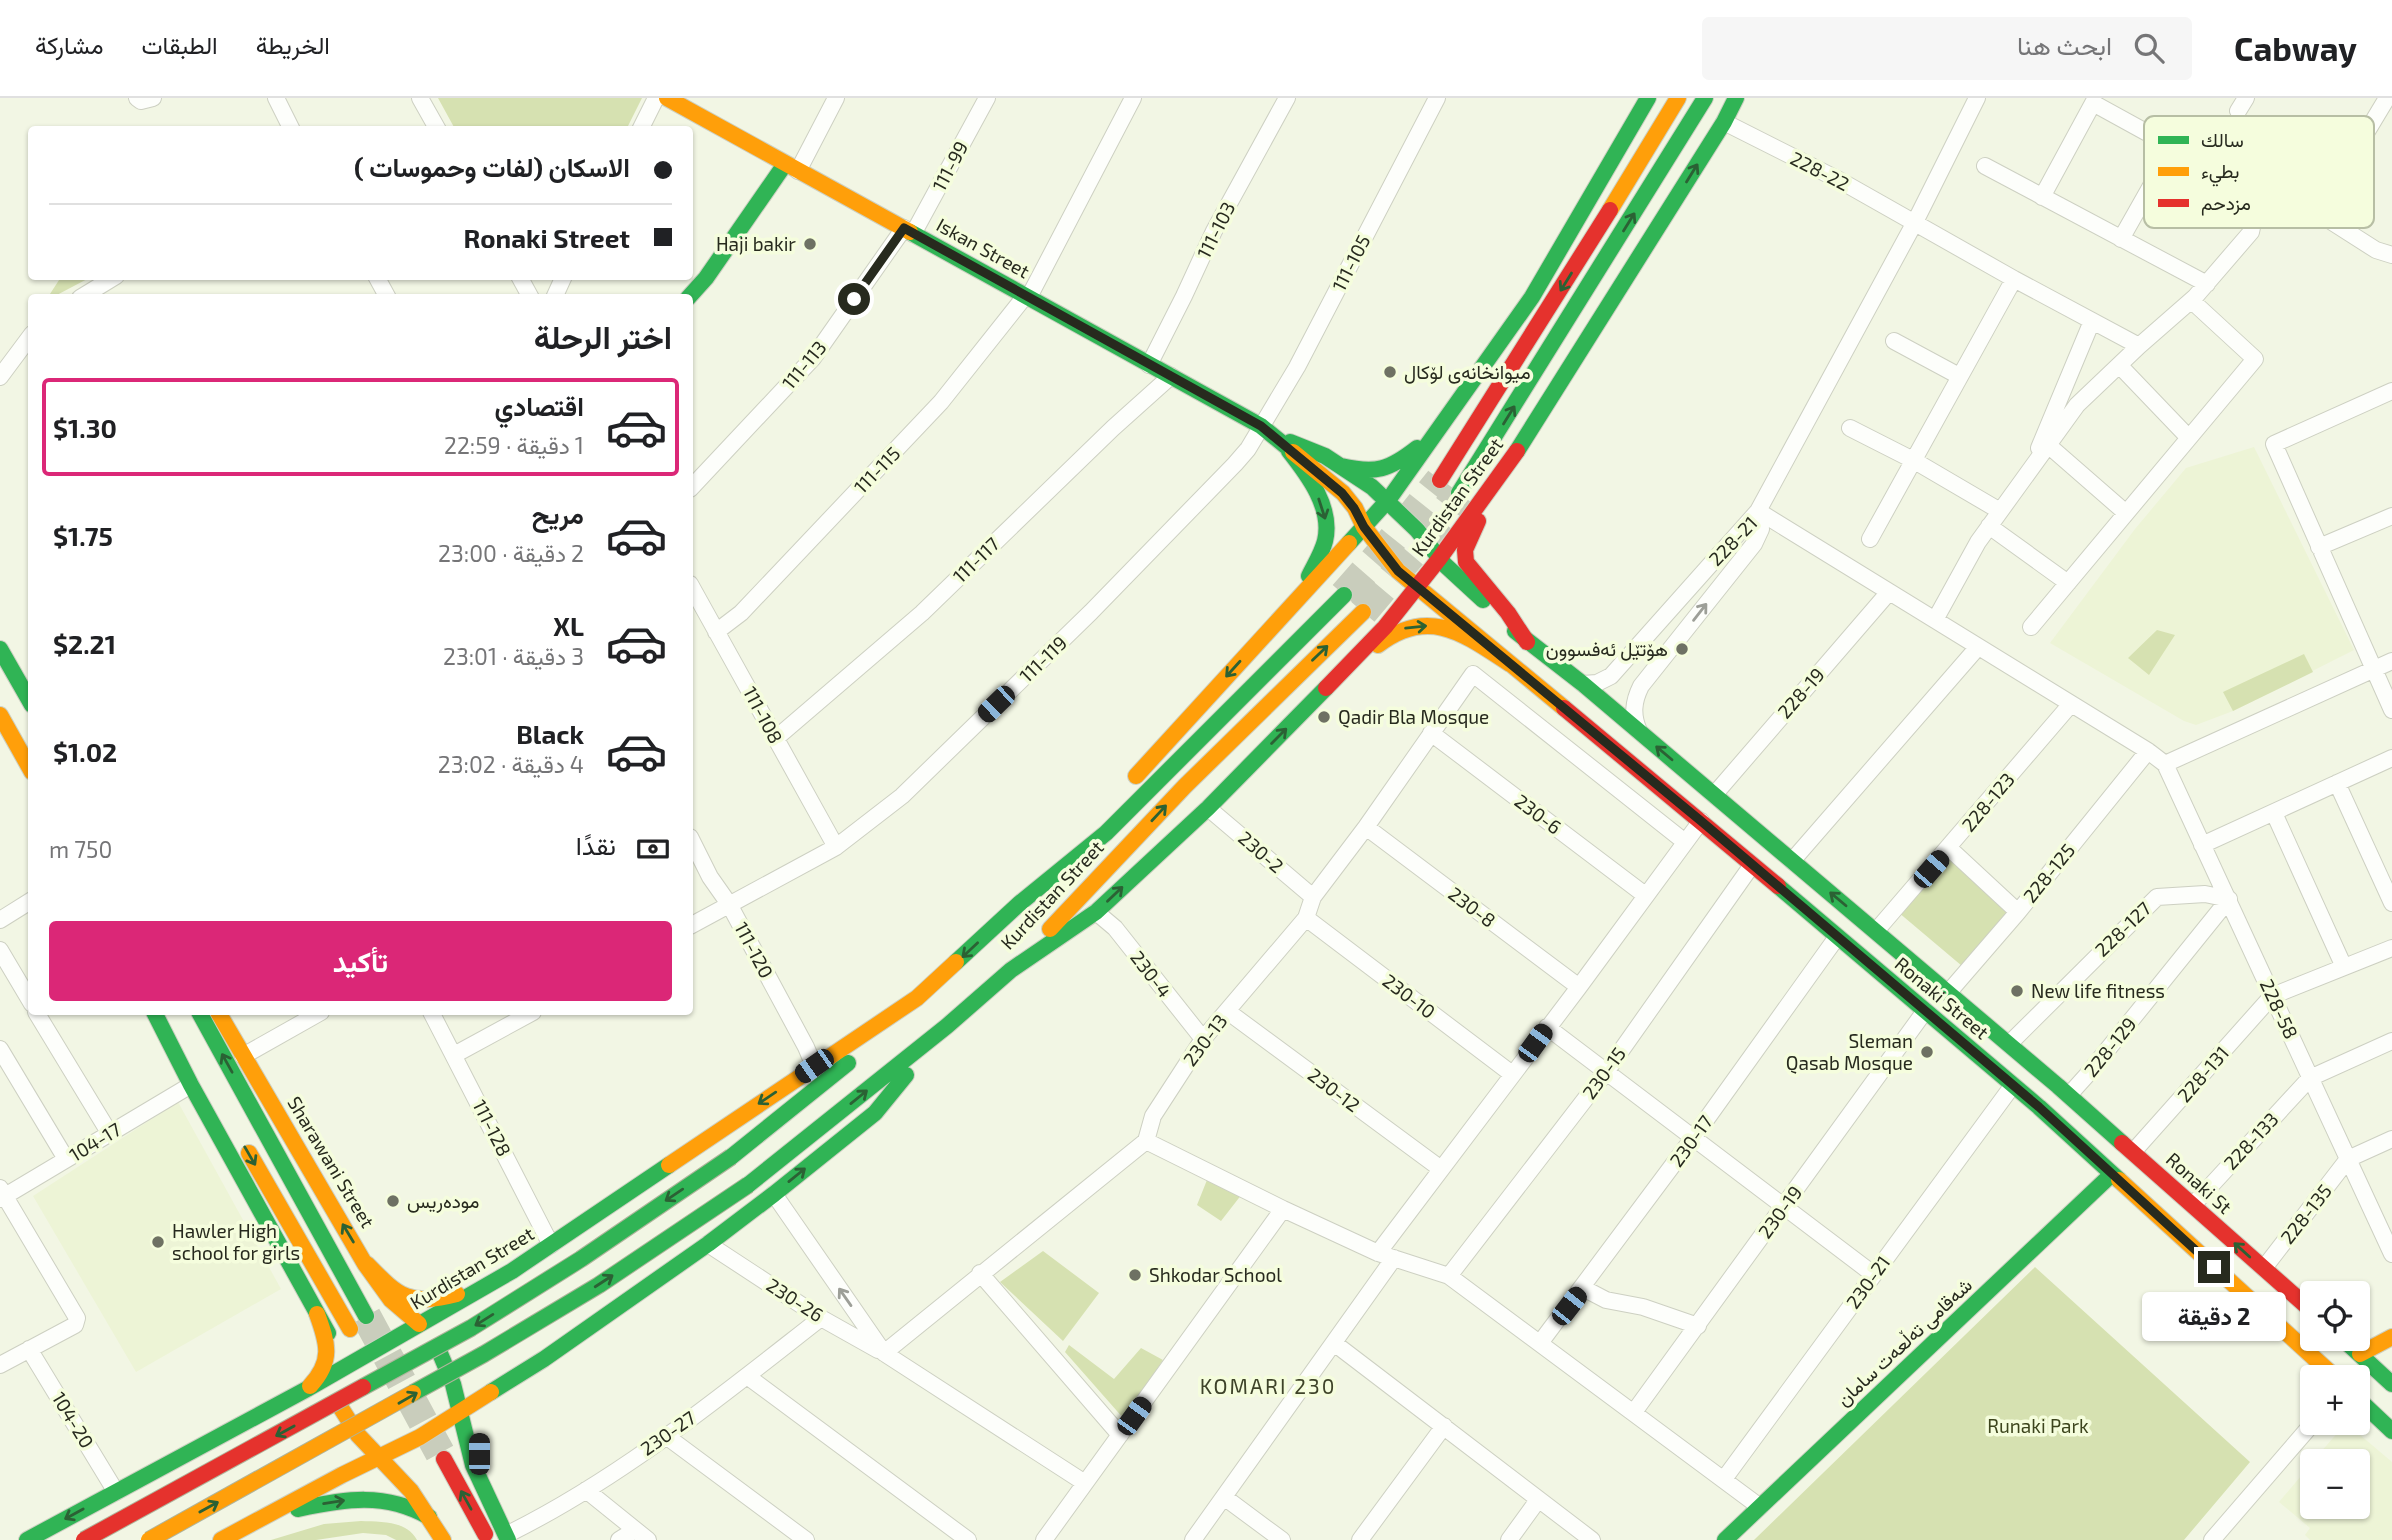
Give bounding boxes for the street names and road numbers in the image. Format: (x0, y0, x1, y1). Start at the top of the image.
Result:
street label: 111-99 (927, 137, 972, 195)
street label: 228-22 (1787, 146, 1853, 195)
street label: 111-103 (1192, 198, 1239, 262)
street label: Iskan Street (933, 213, 1034, 283)
street label: 111-105 (1327, 231, 1374, 295)
street label: 111-113 (777, 336, 831, 394)
street label: Kurdistan Street (1406, 433, 1507, 560)
street label: 111-115 (849, 442, 904, 498)
street label: 228-21 (1704, 511, 1762, 570)
street label: 111-117 (948, 532, 1004, 587)
street label: 111-119 (1014, 631, 1071, 687)
street label: 228-19 (1773, 663, 1829, 723)
street label: 111-108 (739, 682, 788, 747)
street label: 228-123 (1956, 768, 2019, 836)
street label: 230-6 (1511, 789, 1566, 838)
street label: 230-2 (1234, 826, 1288, 877)
street label: Kurdistan Street (995, 835, 1108, 954)
street label: 228-125 (2018, 839, 2079, 907)
street label: 230-8 (1444, 882, 1500, 932)
street label: 228-127 (2090, 896, 2156, 961)
street label: 111-120 (730, 918, 779, 982)
street label: 230-4 (1126, 946, 1177, 1002)
street label: Ronaki Street (1891, 952, 1994, 1043)
street label: 230-10 (1379, 968, 1440, 1023)
street label: 228-58 (2256, 975, 2303, 1042)
street label: 230-13 (1178, 1009, 1231, 1070)
street label: 228-129 (2079, 1012, 2141, 1081)
street label: 228-131 (2172, 1041, 2233, 1106)
street label: 230-15 (1577, 1042, 1630, 1103)
street label: 230-12 (1304, 1063, 1365, 1117)
street label: Sharawani Street (283, 1092, 380, 1232)
street label: 111-128 (468, 1096, 516, 1160)
street label: 228-133 (2219, 1107, 2283, 1174)
street label: 230-17 (1664, 1110, 1717, 1171)
street label: 104-17 (65, 1117, 125, 1166)
street label: Ronaki St (2162, 1147, 2237, 1218)
street label: 228-135 (2275, 1179, 2336, 1248)
street label: 230-19 (1753, 1181, 1806, 1242)
street label: Kurdistan Street (406, 1222, 538, 1314)
street label: 230-21 (1841, 1251, 1894, 1313)
street label: 230-26 (763, 1273, 828, 1326)
street label: شەقامی تەڵعەت سامان (1831, 1273, 1977, 1411)
street label: 104-20 (48, 1388, 99, 1452)
street label: 230-27 (636, 1405, 700, 1460)

